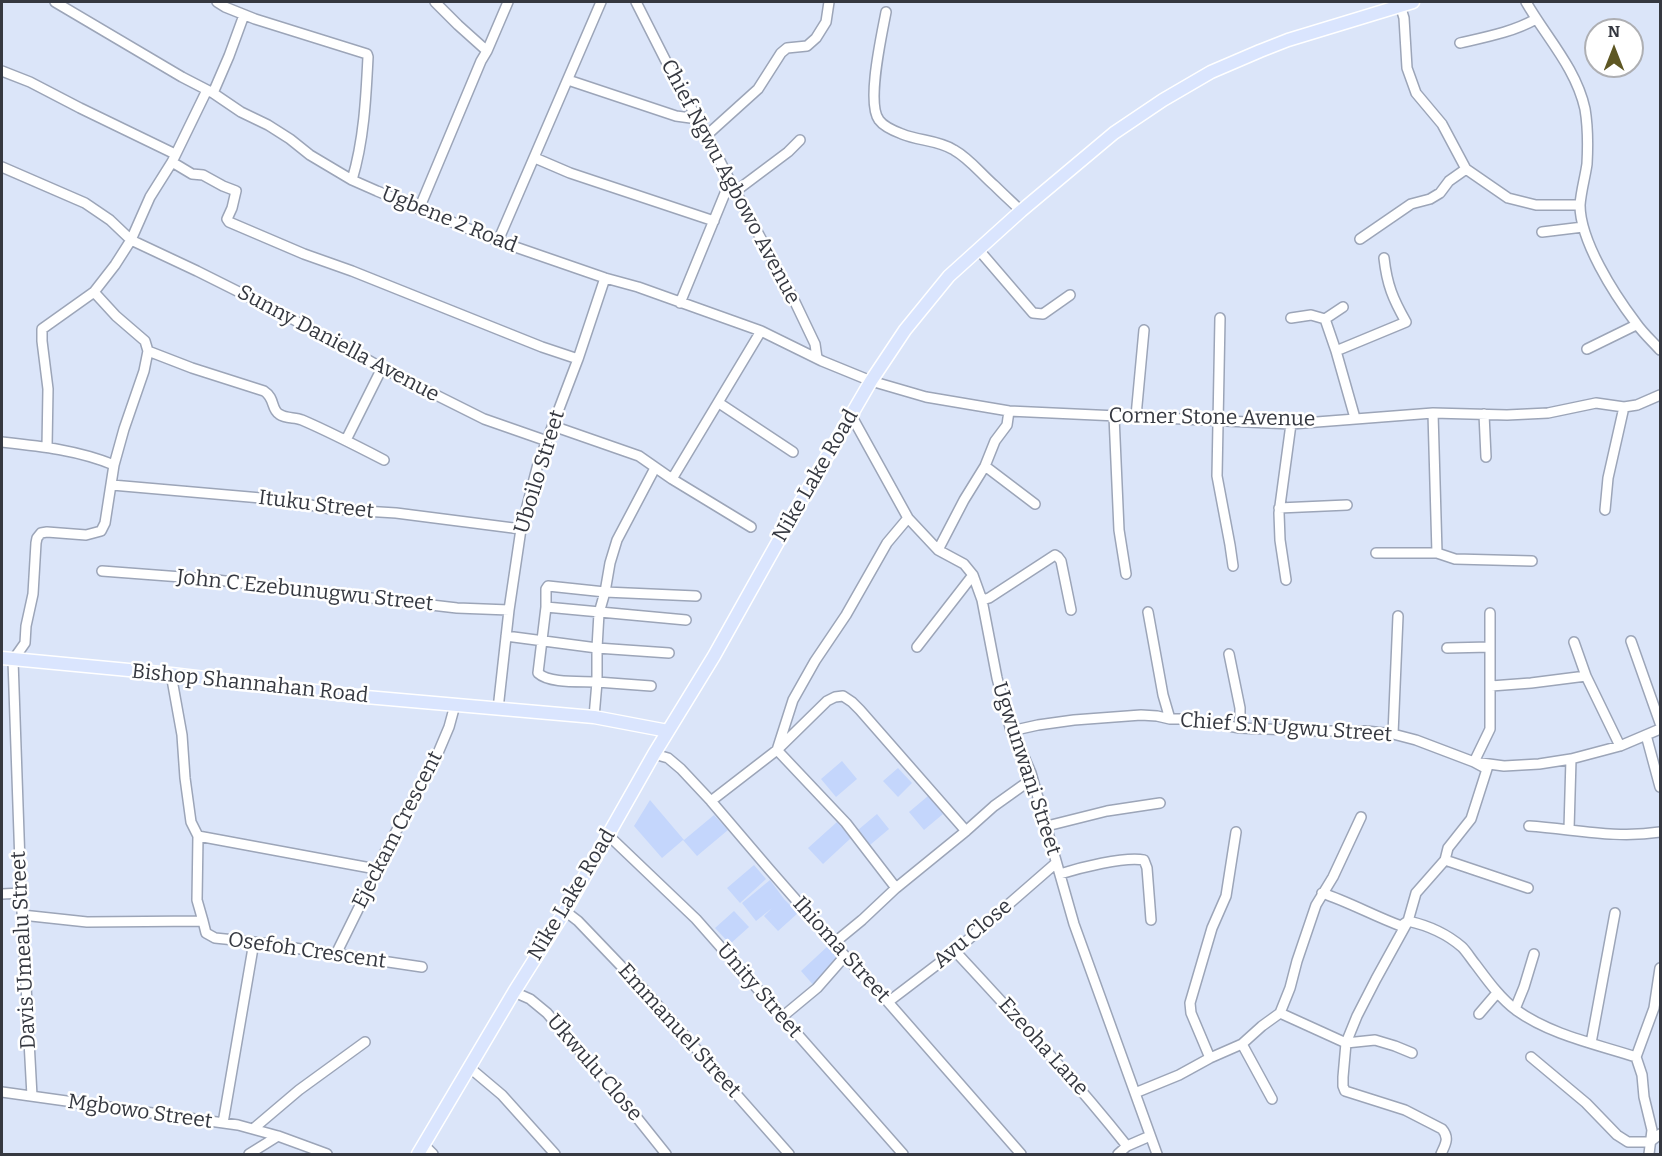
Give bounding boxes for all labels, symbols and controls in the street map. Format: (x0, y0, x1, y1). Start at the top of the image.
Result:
north arrow (1584, 18, 1644, 78)
text: N (1608, 22, 1620, 41)
street label: Chief Ngwu Agbowo Avenue (655, 55, 805, 309)
street label: Ugbene 2 Road (377, 181, 521, 259)
street label: Sunny Daniella Avenue (233, 280, 443, 408)
street label: Corner Stone Avenue (1108, 404, 1316, 432)
street label: Nike Lake Road (768, 405, 864, 547)
street label: Uboilo Street (509, 407, 571, 537)
street label: Ituku Street (257, 485, 375, 525)
street label: John C Ezebunugwu Street (176, 565, 434, 617)
street label: Bishop Shannahan Road (130, 659, 370, 709)
street label: Ugwunwani Street (986, 679, 1066, 859)
street label: Chief S.N Ugwu Street (1179, 708, 1393, 748)
street label: Ejeckam Crescent (347, 747, 449, 913)
street label: Nike Lake Road (523, 825, 621, 965)
street label: Davis Umealu Street (6, 850, 42, 1050)
street label: Ihioma Street (787, 892, 895, 1008)
street label: Avu Close (929, 894, 1017, 974)
street label: Osefoh Crescent (226, 927, 388, 975)
street label: Unity Street (711, 938, 807, 1044)
street label: Emmanuel Street (612, 959, 746, 1103)
street label: Ezeoha Lane (993, 993, 1093, 1101)
street label: Ukwulu Close (541, 1009, 647, 1127)
street label: Mgbowo Street (66, 1089, 214, 1135)

